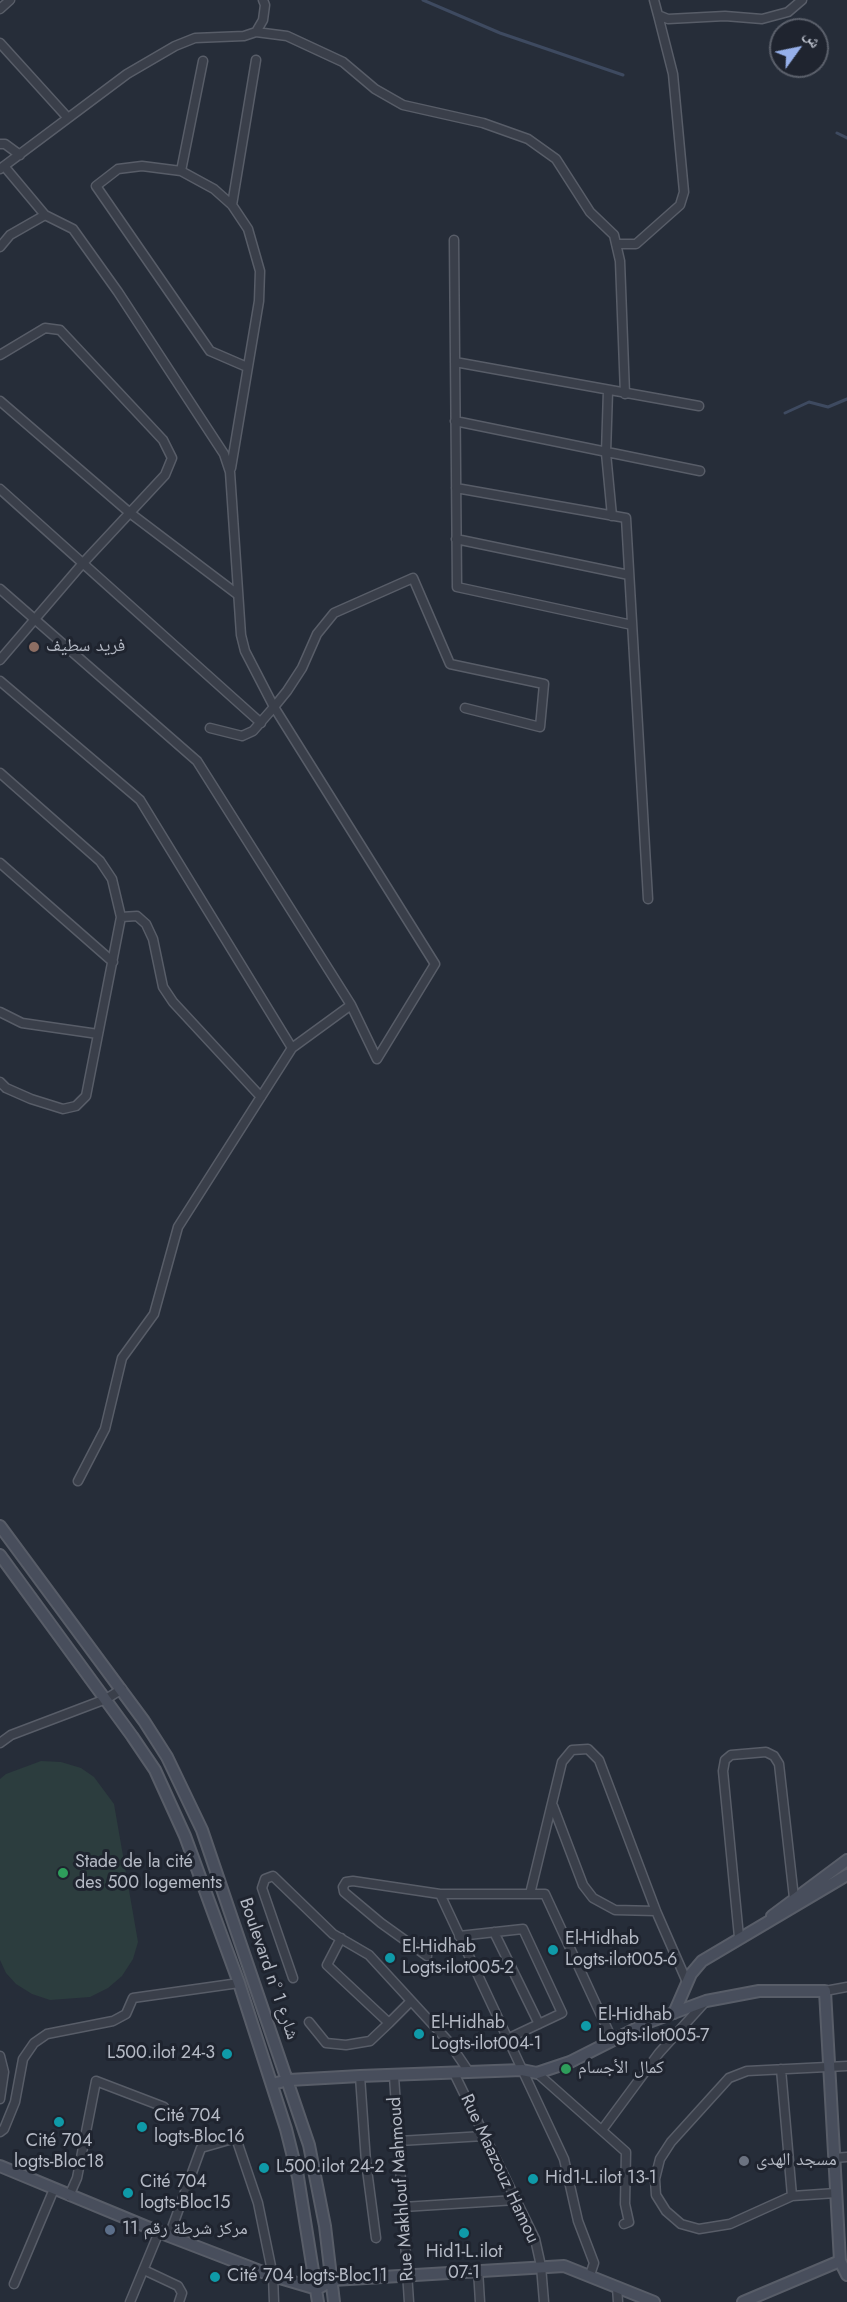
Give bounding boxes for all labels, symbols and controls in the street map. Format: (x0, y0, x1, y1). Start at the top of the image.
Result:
north arrow (769, 18, 829, 78)
text: ش (799, 26, 827, 52)
place label: فريد سطيف (46, 636, 125, 658)
marker: فريد سطيف (27, 640, 41, 654)
place label: Stade de la cité des 500 logements (75, 1852, 222, 1894)
marker: Stade de la cité des 500 logements (56, 1866, 70, 1880)
street label: Boulevard n° شارع 1 (234, 1895, 302, 2043)
place label: El-Hidhab Logts-ilot005-6 (565, 1929, 677, 1972)
place label: El-Hidhab Logts-ilot005-2 (402, 1937, 514, 1980)
marker: El-Hidhab Logts-ilot005-6 (546, 1943, 560, 1957)
marker: El-Hidhab Logts-ilot005-2 (383, 1951, 397, 1965)
place label: El-Hidhab Logts-ilot005-7 (598, 2005, 709, 2048)
place label: El-Hidhab Logts-ilot004-1 (431, 2013, 541, 2056)
marker: El-Hidhab Logts-ilot005-7 (579, 2019, 593, 2033)
marker: El-Hidhab Logts-ilot004-1 (412, 2027, 426, 2041)
place label: L500.ilot 24-3 (107, 2043, 215, 2065)
marker: L500.ilot 24-3 (220, 2047, 234, 2061)
place label: كمال الأجسام (578, 2058, 664, 2080)
marker: كمال الأجسام (559, 2062, 573, 2076)
street label: Rue Maazouz Hamou (455, 2091, 543, 2247)
street label: Rue Makhlouf Mahmoud (385, 2096, 419, 2282)
place label: Cité 704 logts-Bloc16 (154, 2106, 245, 2148)
marker: Cité 704 logts-Bloc18 (52, 2115, 66, 2129)
marker: Cité 704 logts-Bloc16 (135, 2120, 149, 2134)
place label: Cité 704 logts-Bloc18 (14, 2131, 104, 2174)
place label: مسجد الهدى (756, 2150, 837, 2172)
marker: مسجد الهدى (737, 2154, 751, 2168)
place label: L500.ilot 24-2 (276, 2157, 384, 2179)
marker: L500.ilot 24-2 (257, 2161, 271, 2175)
place label: Hid1-L.ilot 13-1 (545, 2168, 657, 2190)
place label: Cité 704 logts-Bloc15 (140, 2172, 230, 2214)
marker: Hid1-L.ilot 13-1 (526, 2172, 540, 2186)
marker: Cité 704 logts-Bloc15 (121, 2186, 135, 2200)
place label: مركز شرطة رقم 11 (122, 2219, 248, 2241)
marker: مركز شرطة رقم 11 (103, 2223, 117, 2237)
marker: Hid1-L.ilot 07-1 (457, 2226, 471, 2240)
place label: Hid1-L.ilot 07-1 (426, 2242, 502, 2284)
place label: Cité 704 logts-Bloc11 (227, 2266, 388, 2288)
marker: Cité 704 logts-Bloc11 (208, 2270, 222, 2284)

